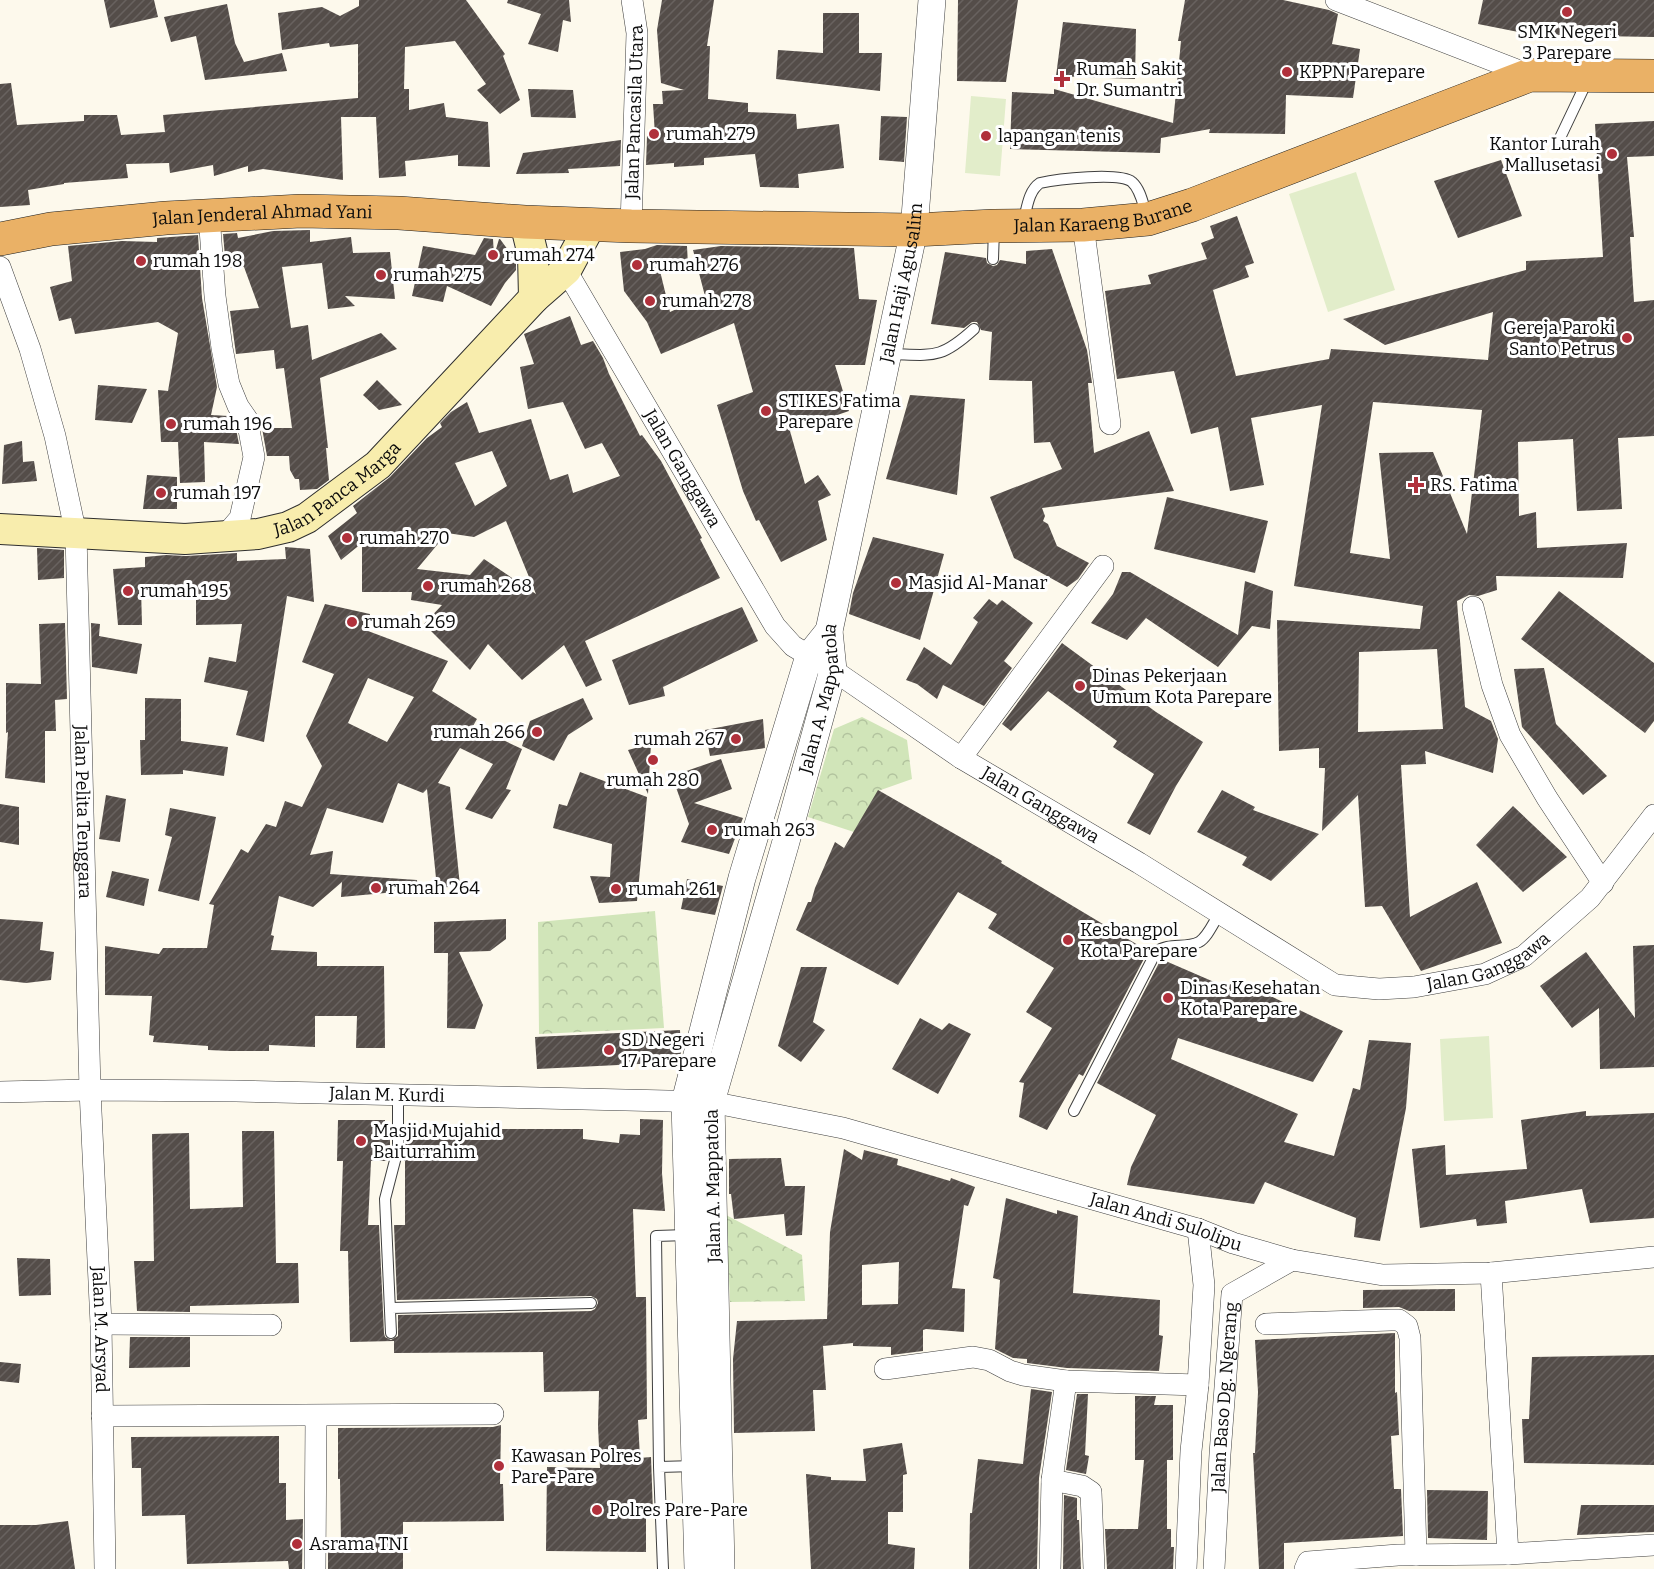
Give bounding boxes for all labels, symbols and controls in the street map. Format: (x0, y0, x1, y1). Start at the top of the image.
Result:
marker: SMK Negeri 3 Parepare (1560, 5, 1574, 19)
place label: SMK Negeri 3 Parepare (1517, 21, 1617, 64)
street label: Jalan Pancasila Utara (621, 23, 648, 201)
place label: Rumah Sakit Dr. Sumantri (1076, 58, 1183, 101)
place label: KPPN Parepare (1299, 61, 1425, 83)
marker: KPPN Parepare (1280, 65, 1294, 79)
marker: Rumah Sakit Dr. Sumantri (1053, 70, 1071, 88)
place label: rumah 279 (666, 123, 756, 145)
place label: lapangan tenis (998, 125, 1121, 147)
marker: rumah 279 (647, 127, 661, 141)
marker: lapangan tenis (979, 129, 993, 143)
place label: Kantor Lurah Mallusetasi (1489, 133, 1600, 176)
marker: Kantor Lurah Mallusetasi (1605, 147, 1619, 161)
street label: Jalan Karaeng Burane (1013, 195, 1195, 237)
street label: Jalan Jenderal Ahmad Yani (150, 200, 373, 230)
street label: Jalan Haji Agusalim (875, 202, 927, 366)
place label: rumah 274 (505, 244, 595, 266)
marker: rumah 274 (486, 248, 500, 262)
place label: rumah 198 (153, 250, 243, 272)
marker: rumah 198 (134, 254, 148, 268)
place label: rumah 276 (649, 254, 739, 276)
marker: rumah 276 (630, 258, 644, 272)
place label: rumah 275 (393, 264, 482, 286)
marker: rumah 275 (374, 268, 388, 282)
place label: rumah 278 (662, 290, 752, 312)
marker: rumah 278 (643, 294, 657, 308)
place label: Gereja Paroki Santo Petrus (1503, 317, 1615, 360)
marker: Gereja Paroki Santo Petrus (1620, 331, 1634, 345)
place label: STIKES Fatima Parepare (778, 390, 901, 433)
marker: STIKES Fatima Parepare (759, 404, 773, 418)
street label: Jalan Ganggawa (639, 405, 726, 531)
place label: rumah 196 (183, 413, 272, 435)
marker: rumah 196 (164, 417, 178, 431)
street label: Jalan Panca Marga (271, 437, 405, 541)
place label: RS. Fatima (1430, 474, 1518, 496)
marker: RS. Fatima (1407, 476, 1425, 494)
place label: rumah 197 (173, 482, 260, 504)
marker: rumah 197 (154, 486, 168, 500)
place label: rumah 270 (359, 527, 450, 549)
marker: rumah 270 (340, 531, 354, 545)
place label: Masjid Al-Manar (908, 572, 1047, 594)
place label: rumah 268 (440, 575, 532, 597)
marker: Masjid Al-Manar (889, 576, 903, 590)
marker: rumah 268 (421, 579, 435, 593)
place label: rumah 195 (140, 580, 228, 602)
marker: rumah 195 (121, 584, 135, 598)
place label: rumah 269 (364, 611, 456, 633)
marker: rumah 269 (345, 615, 359, 629)
street label: Jalan A. Mappatola (794, 621, 844, 777)
place label: Dinas Pekerjaan Umum Kota Parepare (1092, 665, 1272, 708)
marker: Dinas Pekerjaan Umum Kota Parepare (1073, 679, 1087, 693)
place label: rumah 266 (433, 721, 525, 743)
street label: Jalan Pelita Tenggara (70, 724, 96, 899)
marker: rumah 266 (530, 725, 544, 739)
place label: rumah 267 (634, 728, 724, 750)
marker: rumah 267 (729, 732, 743, 746)
marker: rumah 280 (646, 753, 660, 767)
street label: Jalan Ganggawa (977, 761, 1103, 848)
place label: rumah 280 (607, 769, 700, 791)
place label: rumah 263 (724, 819, 815, 841)
marker: rumah 263 (705, 823, 719, 837)
place label: rumah 264 (388, 877, 480, 899)
place label: rumah 261 (628, 878, 717, 900)
marker: rumah 264 (369, 881, 383, 895)
marker: rumah 261 (609, 882, 623, 896)
place label: Kesbangpol Kota Parepare (1080, 919, 1198, 962)
street label: Jalan Ganggawa (1424, 927, 1555, 996)
marker: Kesbangpol Kota Parepare (1061, 933, 1075, 947)
place label: Dinas Kesehatan Kota Parepare (1180, 977, 1321, 1020)
marker: Dinas Kesehatan Kota Parepare (1161, 991, 1175, 1005)
place label: SD Negeri 17 Parepare (621, 1029, 716, 1072)
marker: SD Negeri 17 Parepare (602, 1043, 616, 1057)
street label: Jalan M. Kurdi (328, 1082, 445, 1107)
street label: Jalan A. Mappatola (701, 1109, 725, 1264)
place label: Masjid Mujahid Baiturrahim (373, 1120, 501, 1163)
marker: Masjid Mujahid Baiturrahim (354, 1134, 368, 1148)
street label: Jalan Andi Sulolipu (1086, 1187, 1244, 1256)
street label: Jalan M. Arsyad (87, 1265, 113, 1393)
street label: Jalan Baso Dg. Ngerang (1207, 1301, 1242, 1494)
place label: Kawasan Polres Pare-Pare (511, 1445, 642, 1488)
marker: Kawasan Polres Pare-Pare (492, 1459, 506, 1473)
place label: Polres Pare-Pare (609, 1499, 748, 1521)
marker: Polres Pare-Pare (590, 1503, 604, 1517)
place label: Asrama TNI (309, 1533, 409, 1555)
marker: Asrama TNI (290, 1537, 304, 1551)

